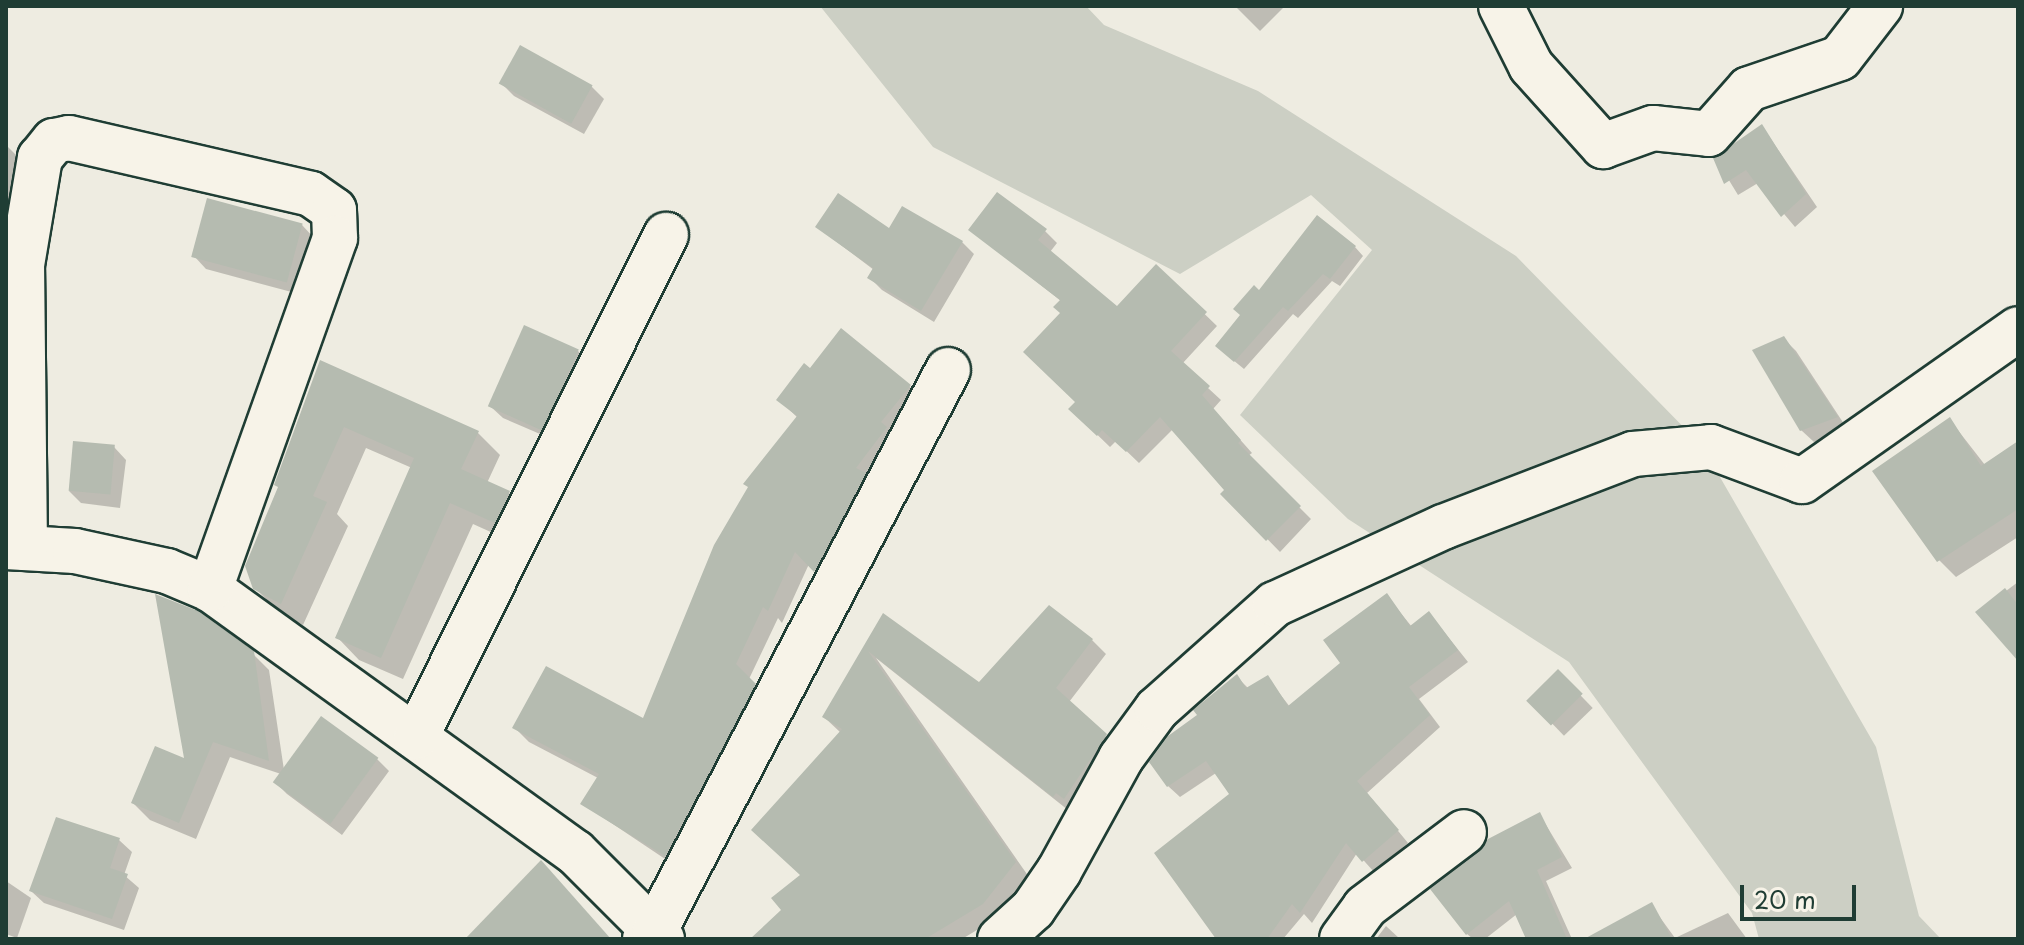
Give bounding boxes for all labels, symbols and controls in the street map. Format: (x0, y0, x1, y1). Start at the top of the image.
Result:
scale bar (1744, 869, 1860, 919)
text: 20 m (1754, 881, 1816, 917)

